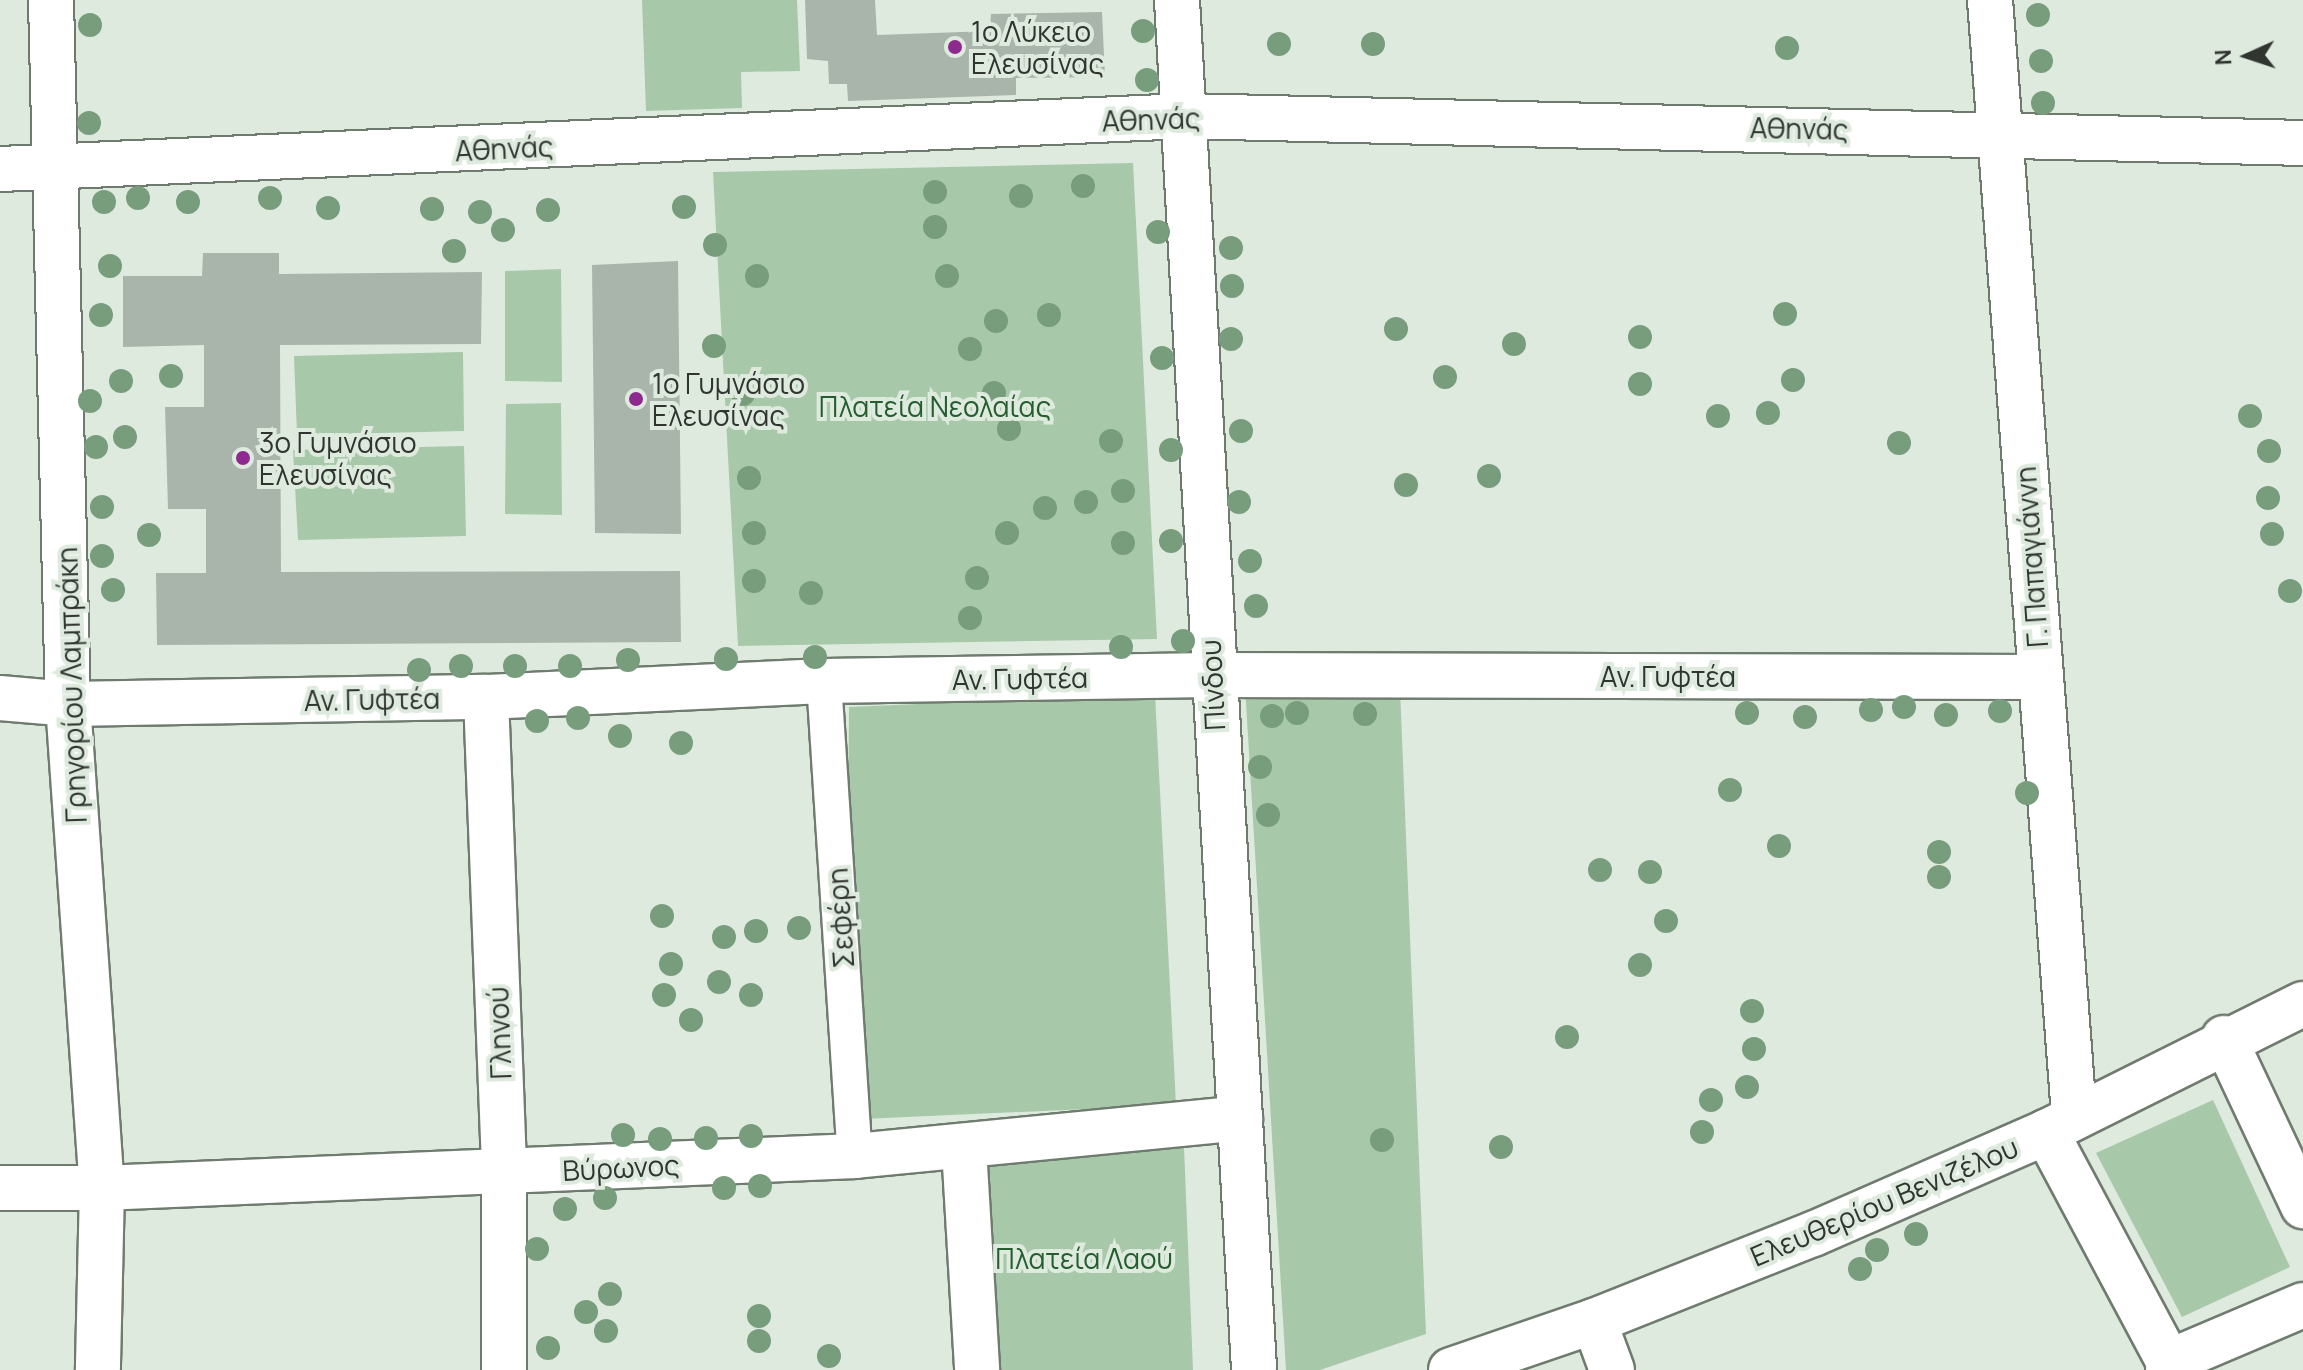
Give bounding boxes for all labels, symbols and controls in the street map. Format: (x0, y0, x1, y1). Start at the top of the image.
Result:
place label: 1ο Λύκειο Ελευσίνας (971, 14, 1104, 80)
north arrow (2207, 16, 2287, 96)
marker: 1ο Λύκειο Ελευσίνας (946, 38, 964, 56)
text: N (2208, 49, 2238, 66)
street label: Αθηνάς (1101, 100, 1201, 138)
street label: Αθηνάς (1749, 110, 1849, 146)
street label: Αθηνάς (454, 129, 554, 167)
place label: 1ο Γυμνάσιο Ελευσίνας (652, 366, 805, 432)
park label: Πλατεία Νεολαίας (819, 389, 1051, 423)
marker: 1ο Γυμνάσιο Ελευσίνας (627, 390, 645, 408)
place label: 3ο Γυμνάσιο Ελευσίνας (259, 425, 417, 491)
marker: 3ο Γυμνάσιο Ελευσίνας (234, 449, 252, 467)
street label: Γ. Παπαγιάννη (2008, 465, 2054, 649)
street label: Γρηγορίου Λαμπράκη (49, 546, 93, 824)
street label: Πίνδου (1193, 639, 1231, 731)
street label: Αν. Γυφτέα (1600, 659, 1736, 693)
street label: Αν. Γυφτέα (952, 660, 1088, 696)
street label: Αν. Γυφτέα (304, 681, 440, 717)
street label: Σεφέρη (820, 867, 860, 969)
street label: Γληνού (481, 986, 517, 1080)
street label: Ελευθερίου Βενιζέλου (1745, 1129, 2023, 1273)
street label: Βύρωνος (562, 1147, 680, 1187)
park label: Πλατεία Λαού (995, 1241, 1173, 1275)

